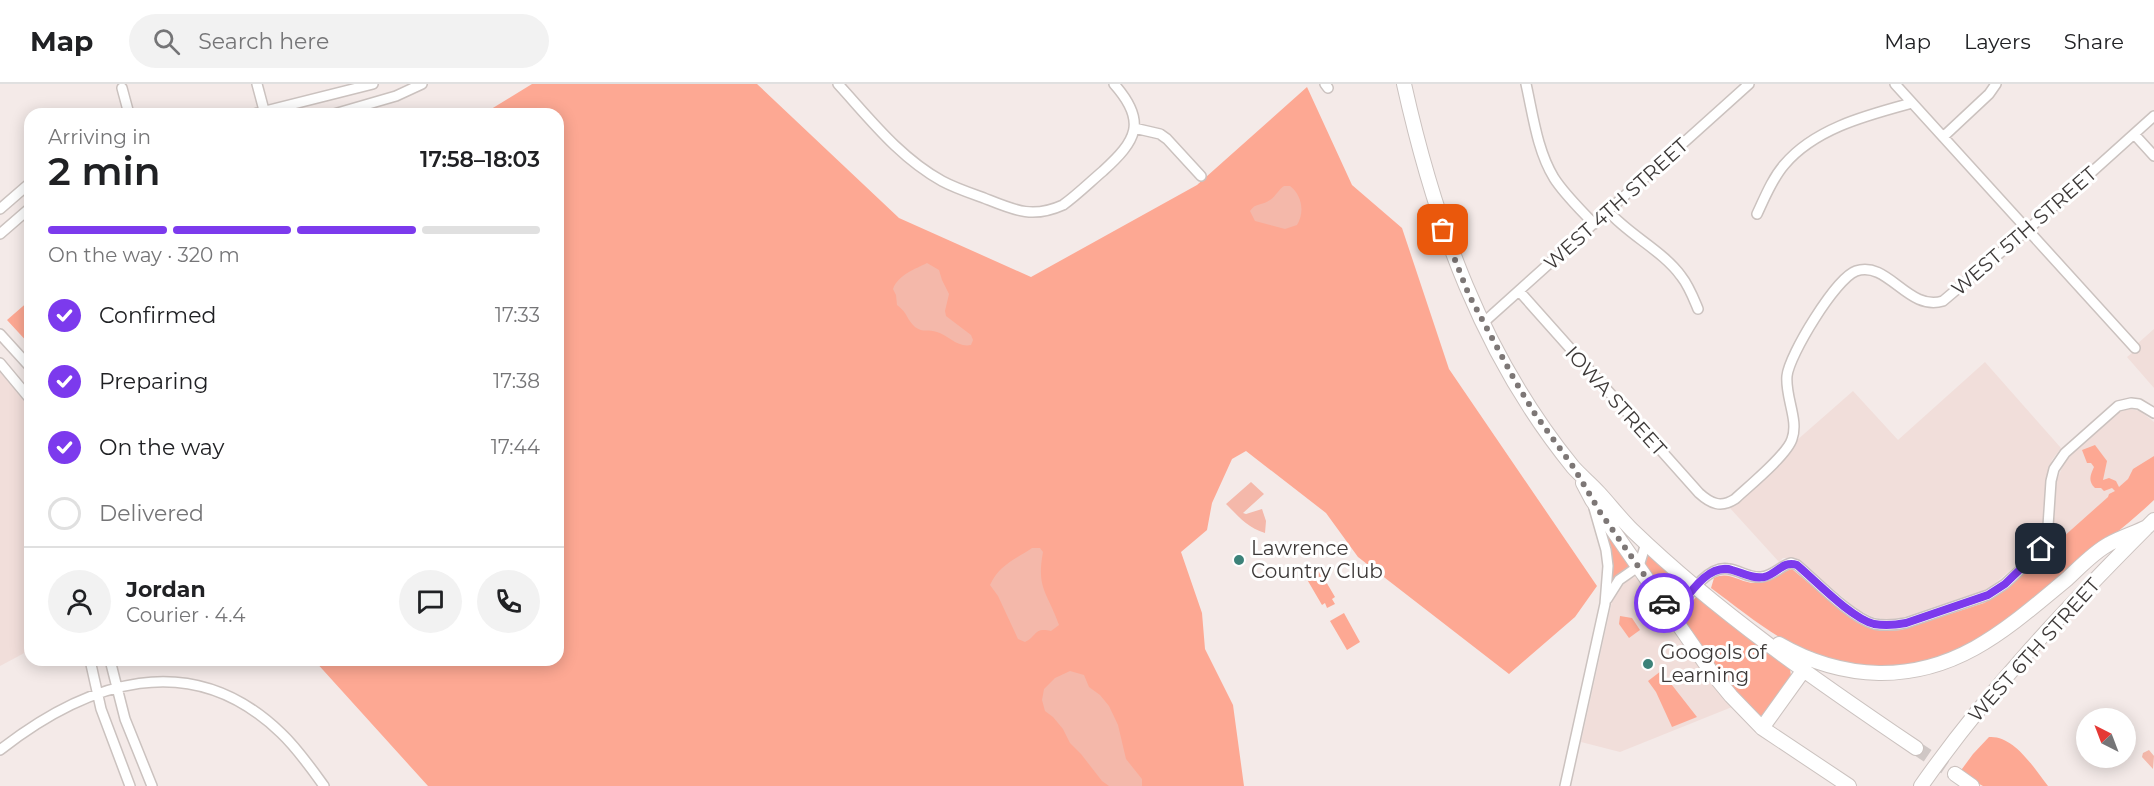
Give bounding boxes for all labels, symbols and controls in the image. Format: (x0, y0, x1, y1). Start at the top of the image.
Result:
search box (129, 14, 549, 68)
text: Map (30, 24, 93, 58)
icon: search (150, 25, 183, 58)
text: Search here (198, 28, 329, 55)
text: Map (1884, 29, 1931, 54)
text: Layers (1964, 29, 2031, 54)
text: Share (2064, 29, 2124, 54)
text: Arriving in (48, 125, 151, 149)
street label: WEST 4TH STREET (1539, 133, 1693, 275)
text: 17:58–18:03 (420, 146, 540, 173)
text: 2 min (48, 147, 161, 195)
street label: WEST 5TH STREET (1947, 161, 2102, 301)
pin (1417, 204, 1468, 255)
icon: bag (1426, 213, 1459, 246)
text: On the way · 320 m (48, 243, 240, 267)
icon: check (48, 299, 81, 332)
text: Confirmed (99, 302, 216, 329)
text: 17:33 (495, 303, 540, 327)
street label: IOWA STREET (1560, 341, 1672, 461)
icon: check (48, 365, 81, 398)
text: Preparing (99, 368, 208, 395)
text: 17:38 (493, 369, 540, 393)
icon: check (48, 431, 81, 464)
text: On the way (99, 434, 224, 461)
text: 17:44 (491, 435, 540, 459)
text: Delivered (99, 500, 204, 527)
pin (2015, 523, 2066, 574)
icon: home (2024, 532, 2057, 565)
place label: Lawrence Country Club (1251, 536, 1383, 583)
marker: Lawrence Country Club (1232, 553, 1246, 567)
button: person (48, 570, 111, 633)
button: chat (399, 570, 462, 633)
button: phone (477, 570, 540, 633)
courier (1634, 573, 1694, 633)
street label: WEST 6TH STREET (1963, 573, 2105, 727)
text: Jordan (126, 576, 206, 603)
icon: car (1648, 587, 1681, 620)
text: Courier · 4.4 (126, 603, 245, 627)
place label: Googols of Learning (1660, 640, 1768, 687)
marker: Googols of Learning (1641, 657, 1655, 671)
north arrow (2076, 708, 2136, 768)
map controls (2076, 708, 2136, 768)

